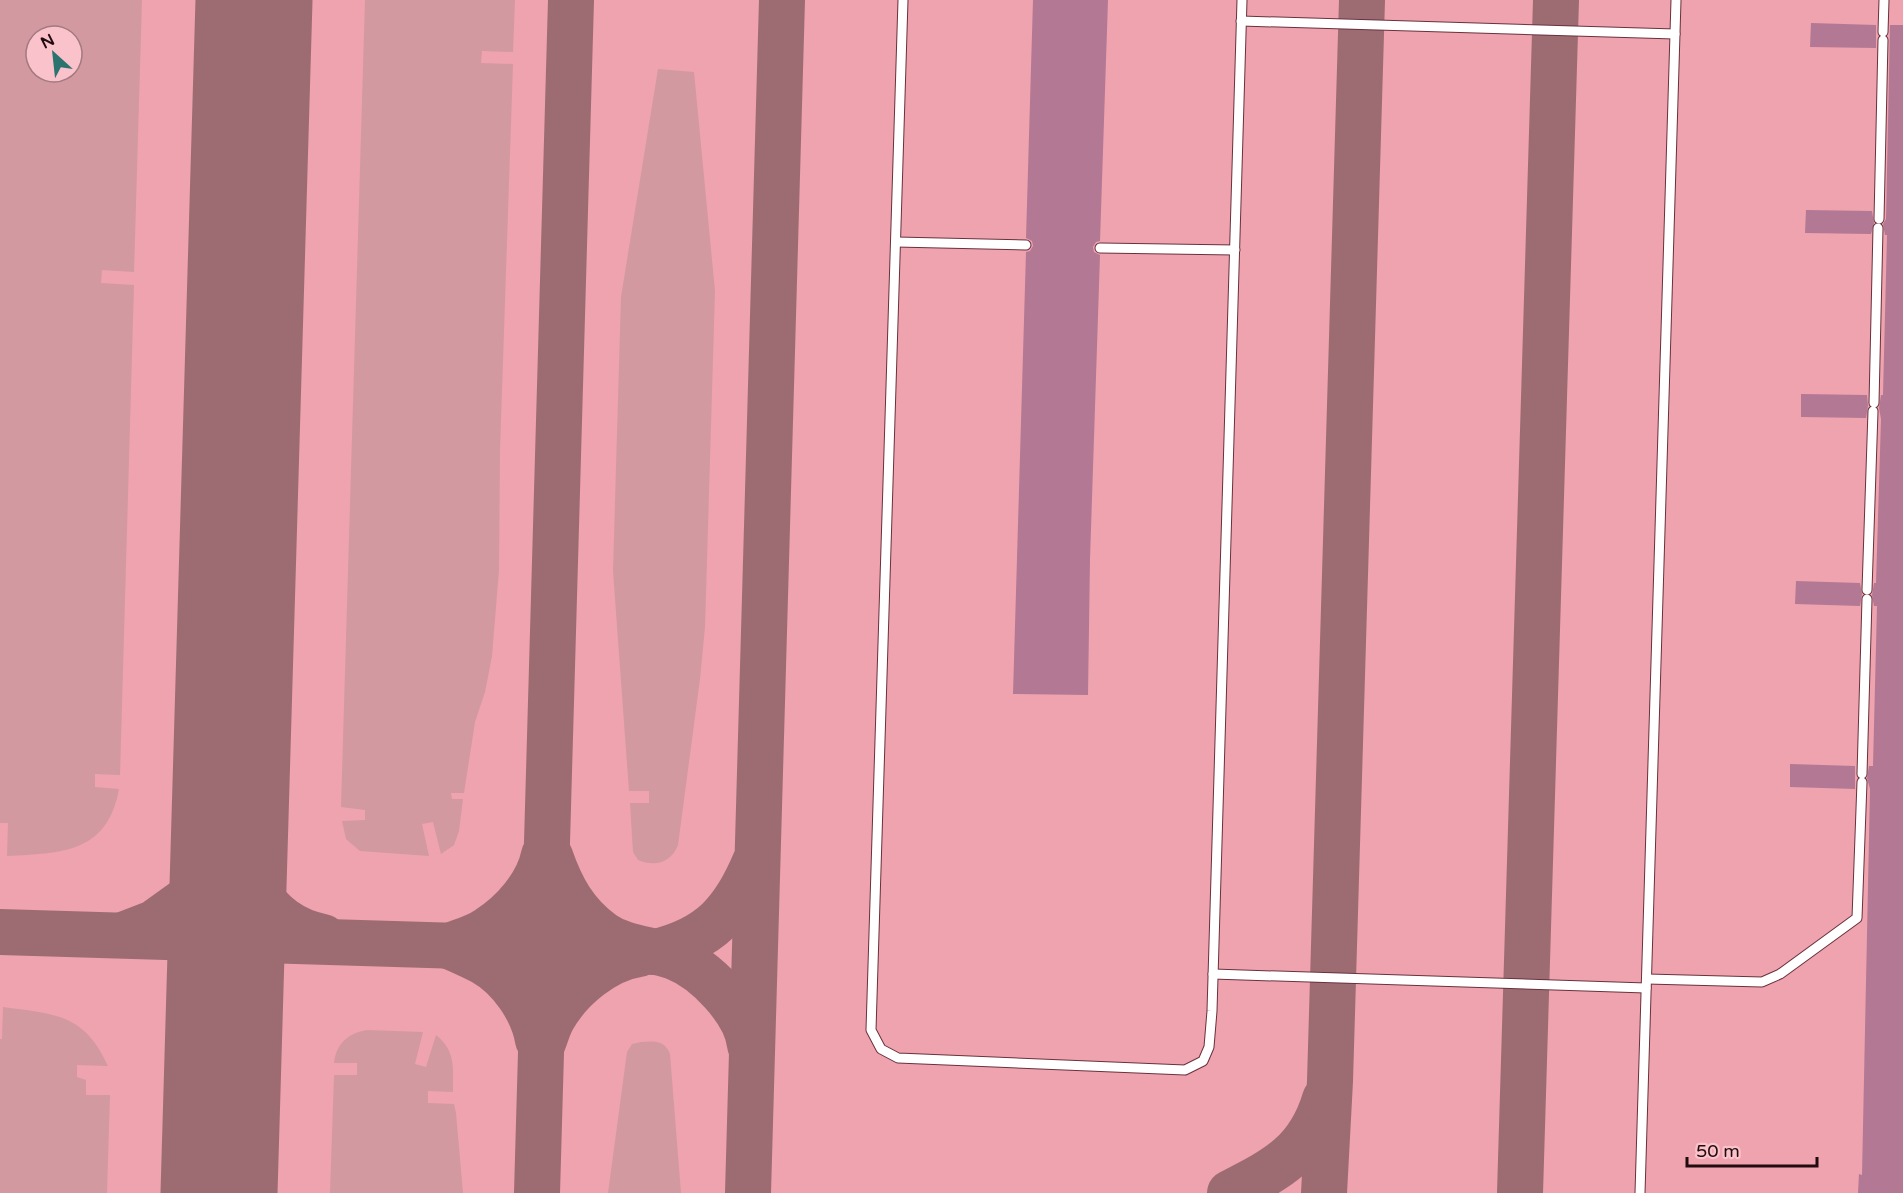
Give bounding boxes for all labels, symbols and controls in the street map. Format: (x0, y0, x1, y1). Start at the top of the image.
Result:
north arrow (24, 24, 84, 84)
text: N (37, 30, 58, 53)
scale bar (1687, 1130, 1818, 1168)
text: 50 m (1696, 1140, 1740, 1162)

